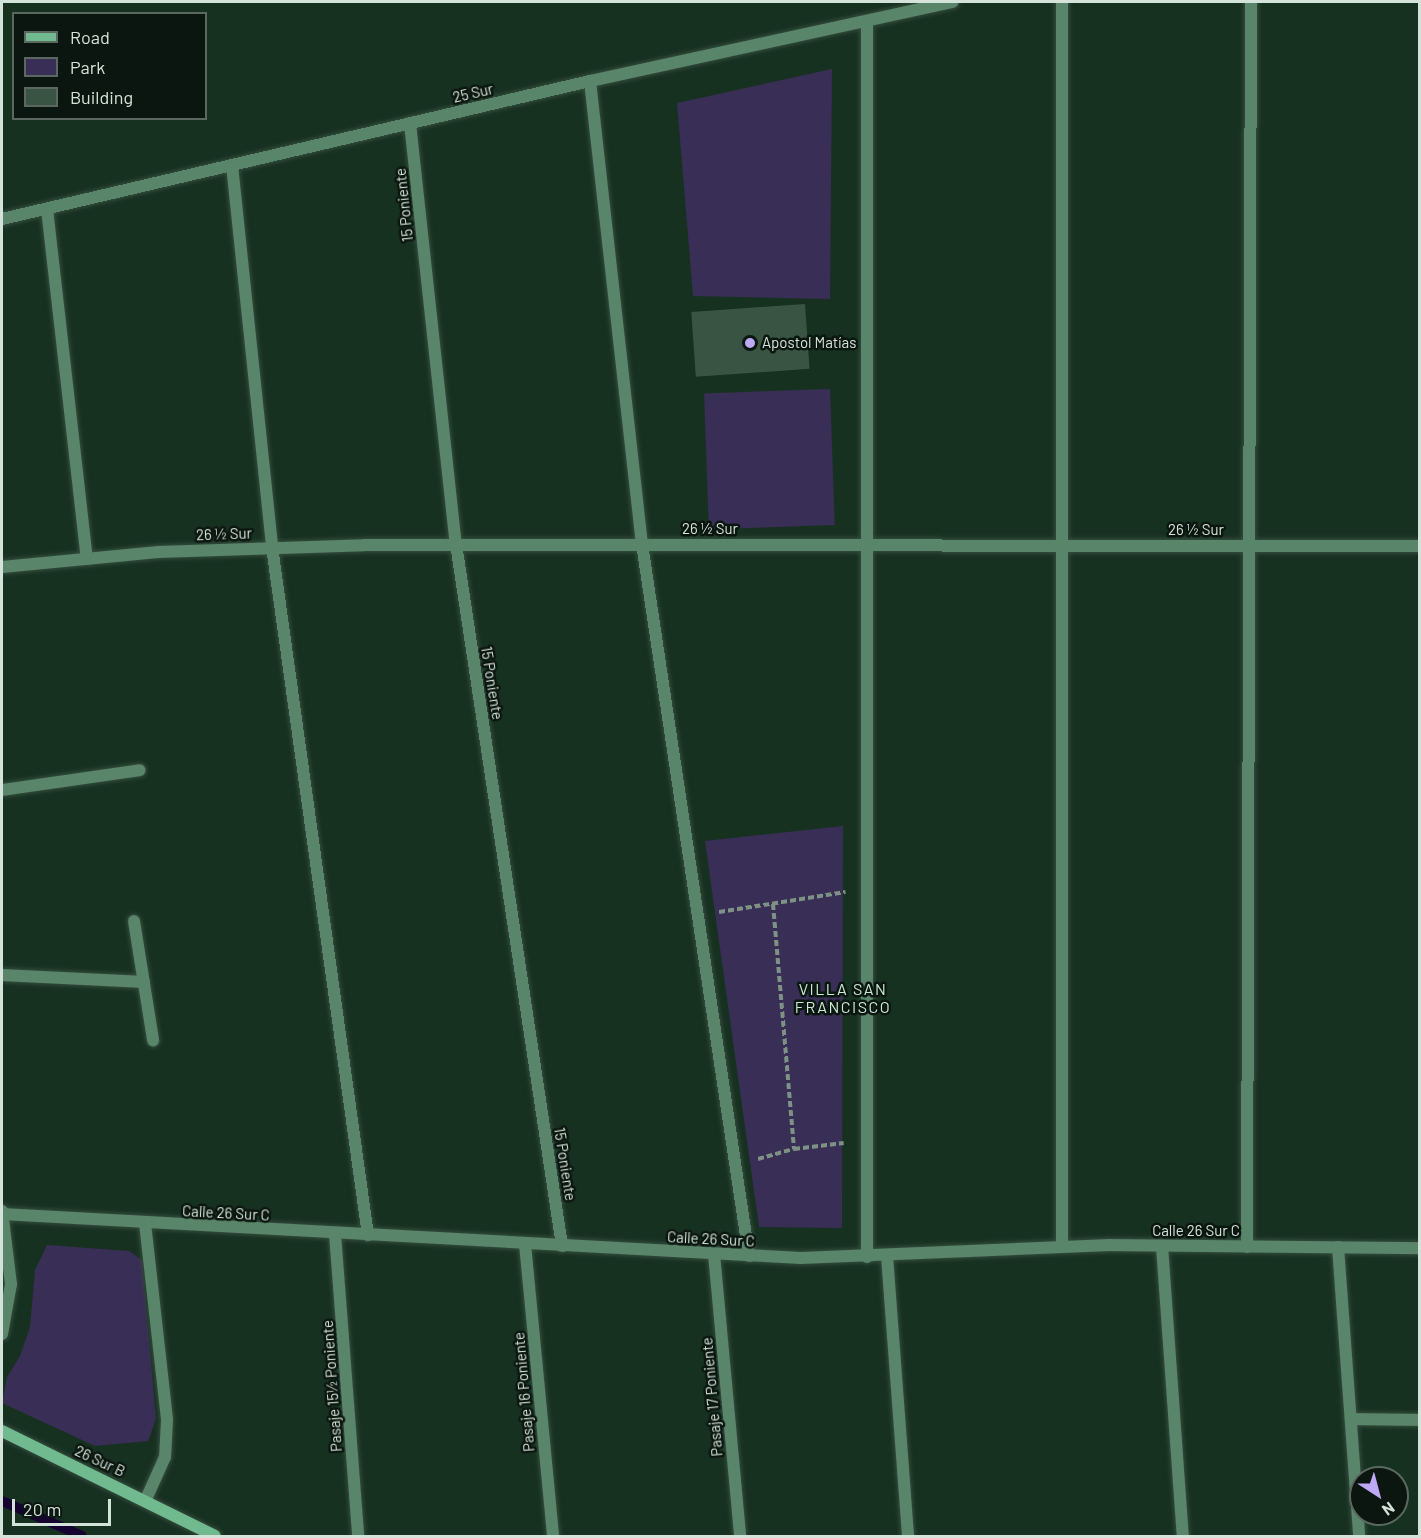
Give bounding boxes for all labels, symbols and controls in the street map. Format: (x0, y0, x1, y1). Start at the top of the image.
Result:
legend (12, 12, 207, 120)
text: Road (70, 26, 110, 48)
text: Park (70, 56, 105, 78)
street label: 25 Sur (451, 80, 495, 106)
text: Building (70, 86, 133, 108)
street label: 15 Poniente (391, 167, 417, 243)
place label: Apostol Matías (762, 334, 856, 352)
marker: Apostol Matías (743, 336, 757, 350)
street label: 26 ½ Sur (682, 520, 738, 538)
street label: 26 ½ Sur (1168, 521, 1224, 539)
street label: 26 ½ Sur (196, 524, 252, 544)
street label: 15 Poniente (477, 645, 507, 721)
district label: VILLA SAN FRANCISCO (795, 979, 891, 1017)
street label: 15 Poniente (550, 1126, 580, 1202)
street label: Calle 26 Sur C (182, 1202, 270, 1224)
street label: Calle 26 Sur C (1152, 1222, 1240, 1240)
street label: Calle 26 Sur C (667, 1228, 755, 1250)
street label: Pasaje 15½ Poniente (318, 1320, 346, 1452)
street label: Pasaje 16 Poniente (510, 1331, 538, 1453)
street label: Pasaje 17 Poniente (698, 1337, 726, 1457)
street label: 26 Sur B (72, 1442, 128, 1480)
north arrow (1349, 1466, 1409, 1526)
scale bar (15, 1487, 114, 1525)
text: 20 m (23, 1498, 61, 1520)
text: N (1379, 1499, 1399, 1520)

